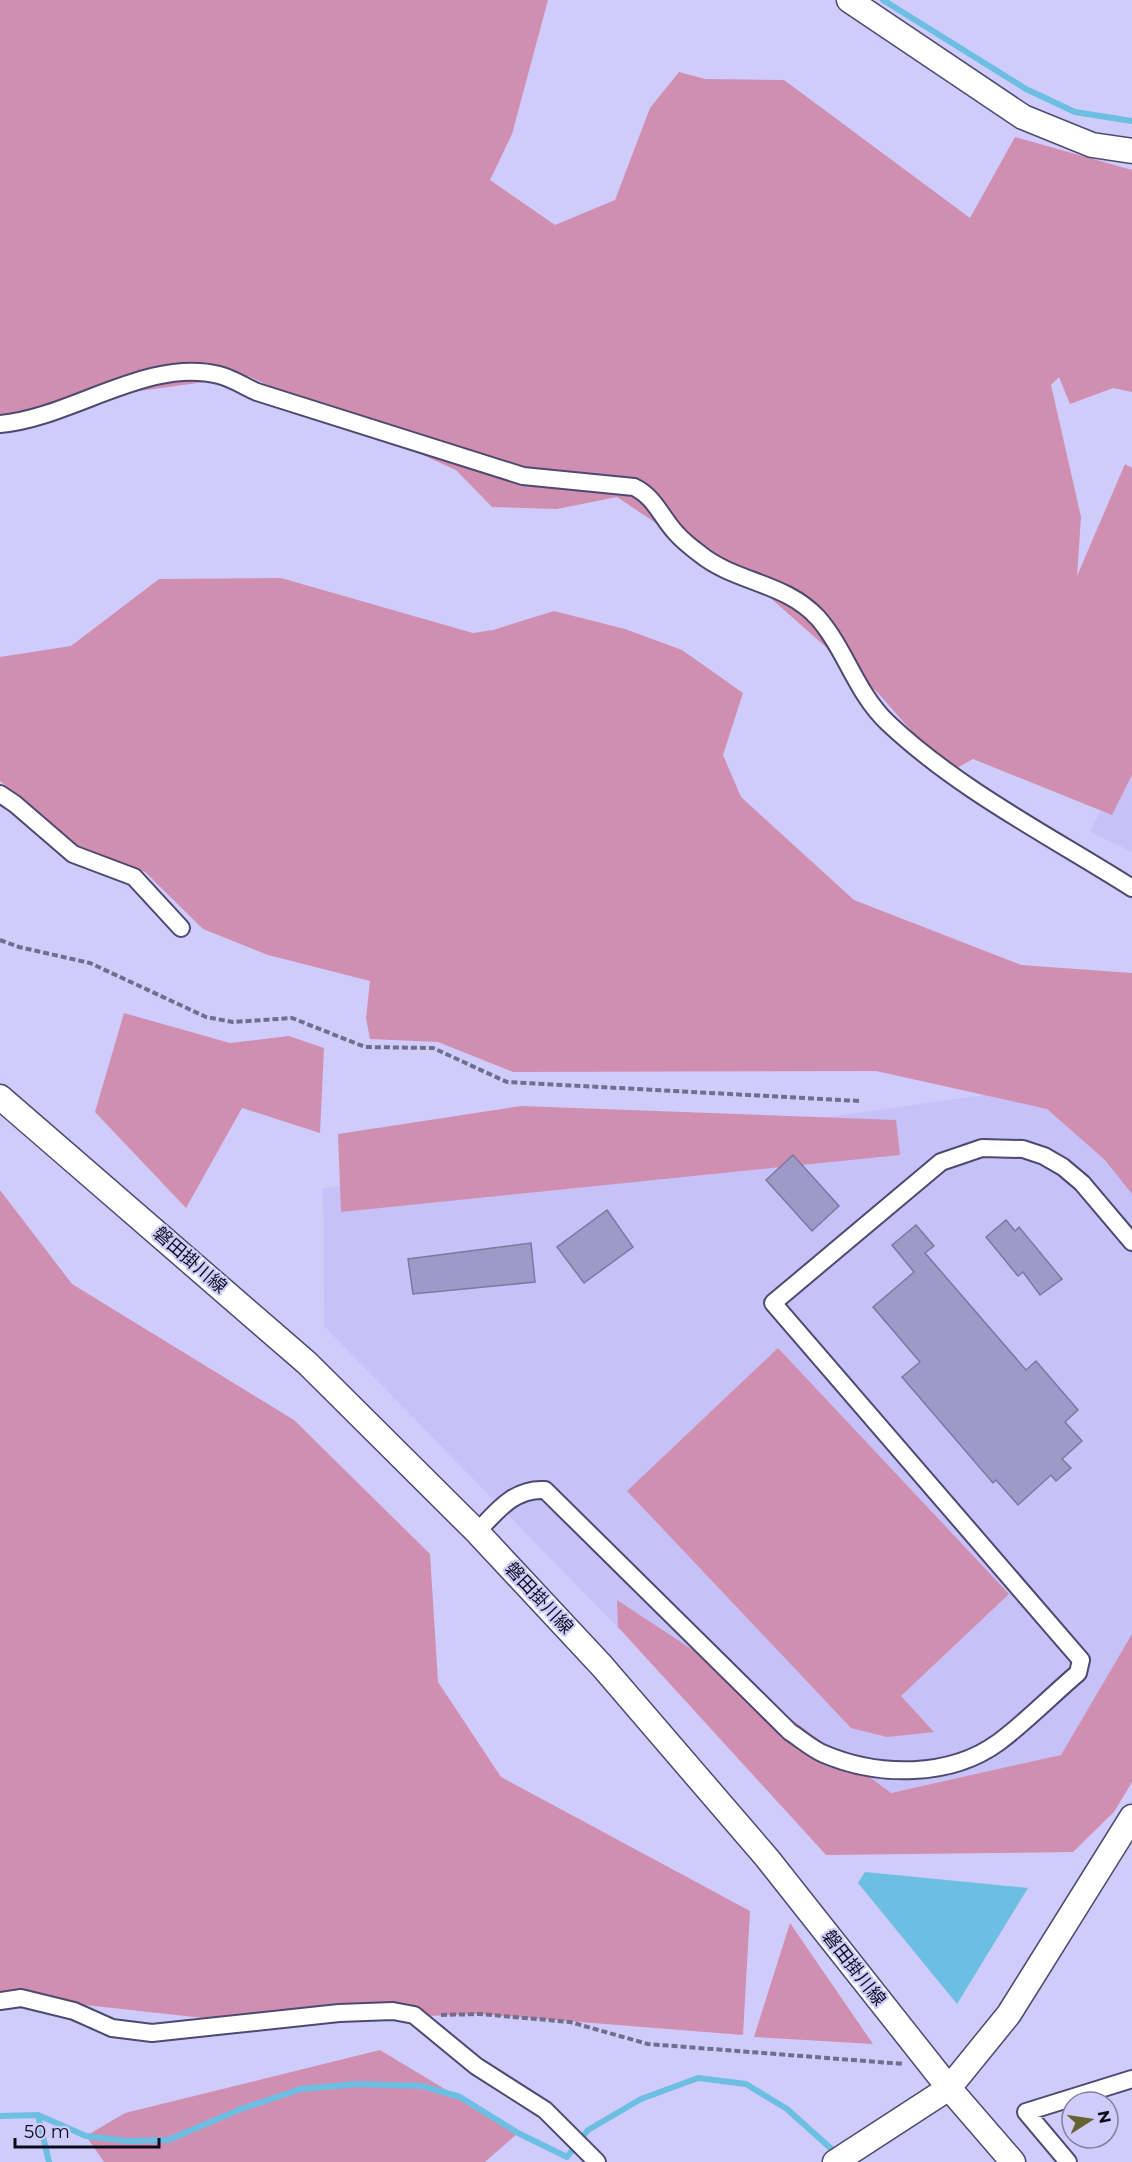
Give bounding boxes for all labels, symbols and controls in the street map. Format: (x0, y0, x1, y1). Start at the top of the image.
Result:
street label: 磐田掛川線 (149, 1222, 231, 1298)
street label: 磐田掛川線 (500, 1558, 578, 1638)
street label: 磐田掛川線 (818, 1926, 890, 2010)
north arrow (1060, 2090, 1120, 2150)
text: N (1094, 2109, 1115, 2125)
scale bar (15, 2111, 159, 2149)
text: 50 m (24, 2121, 70, 2143)

